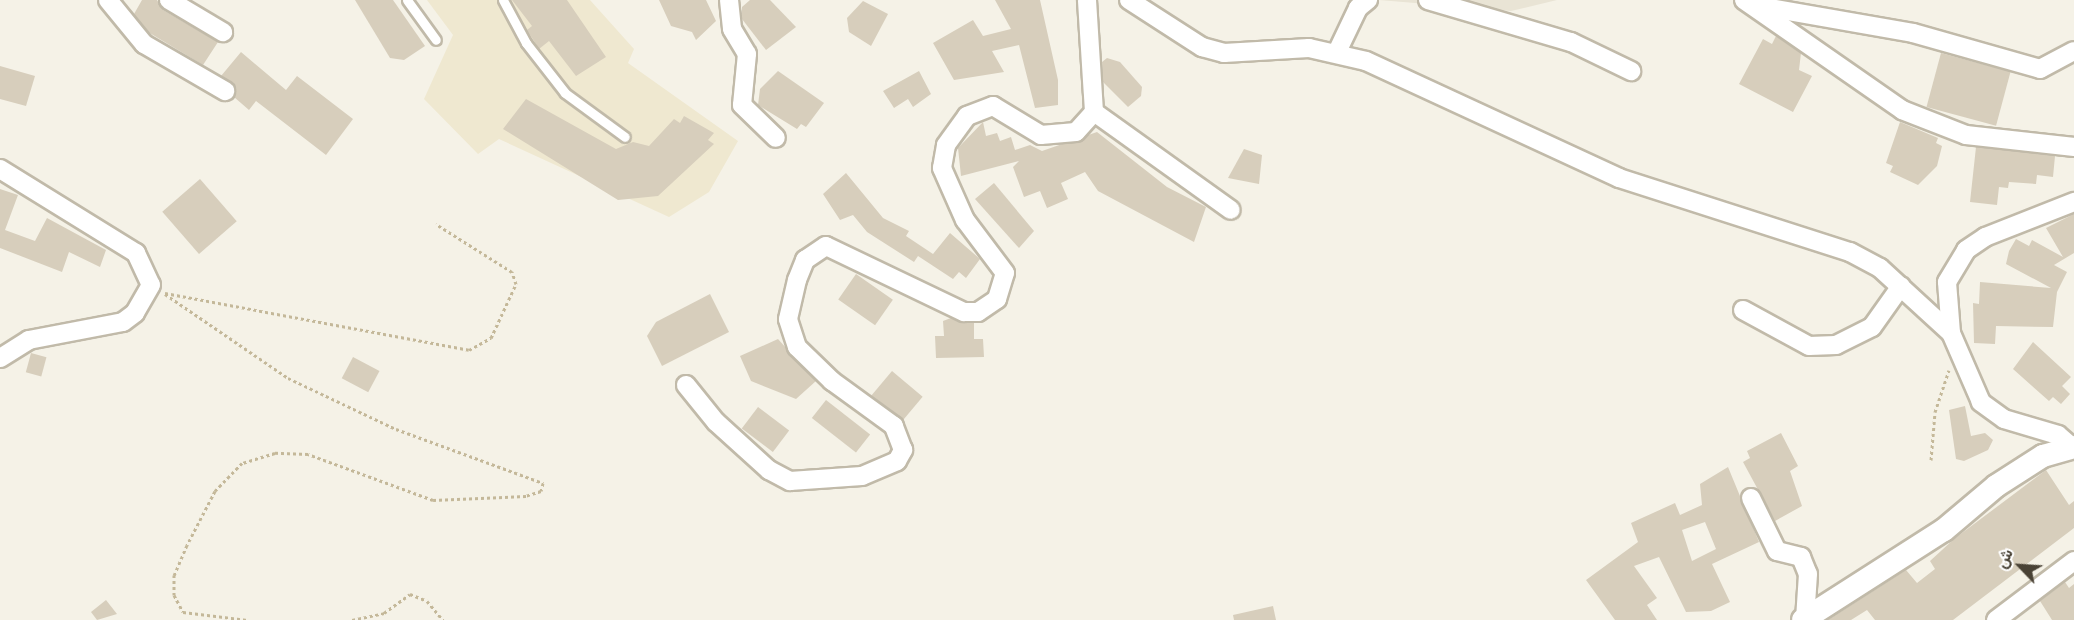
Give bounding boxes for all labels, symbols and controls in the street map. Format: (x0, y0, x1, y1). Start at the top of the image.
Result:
north arrow (1990, 536, 2050, 596)
text: ش (1991, 545, 2017, 571)

